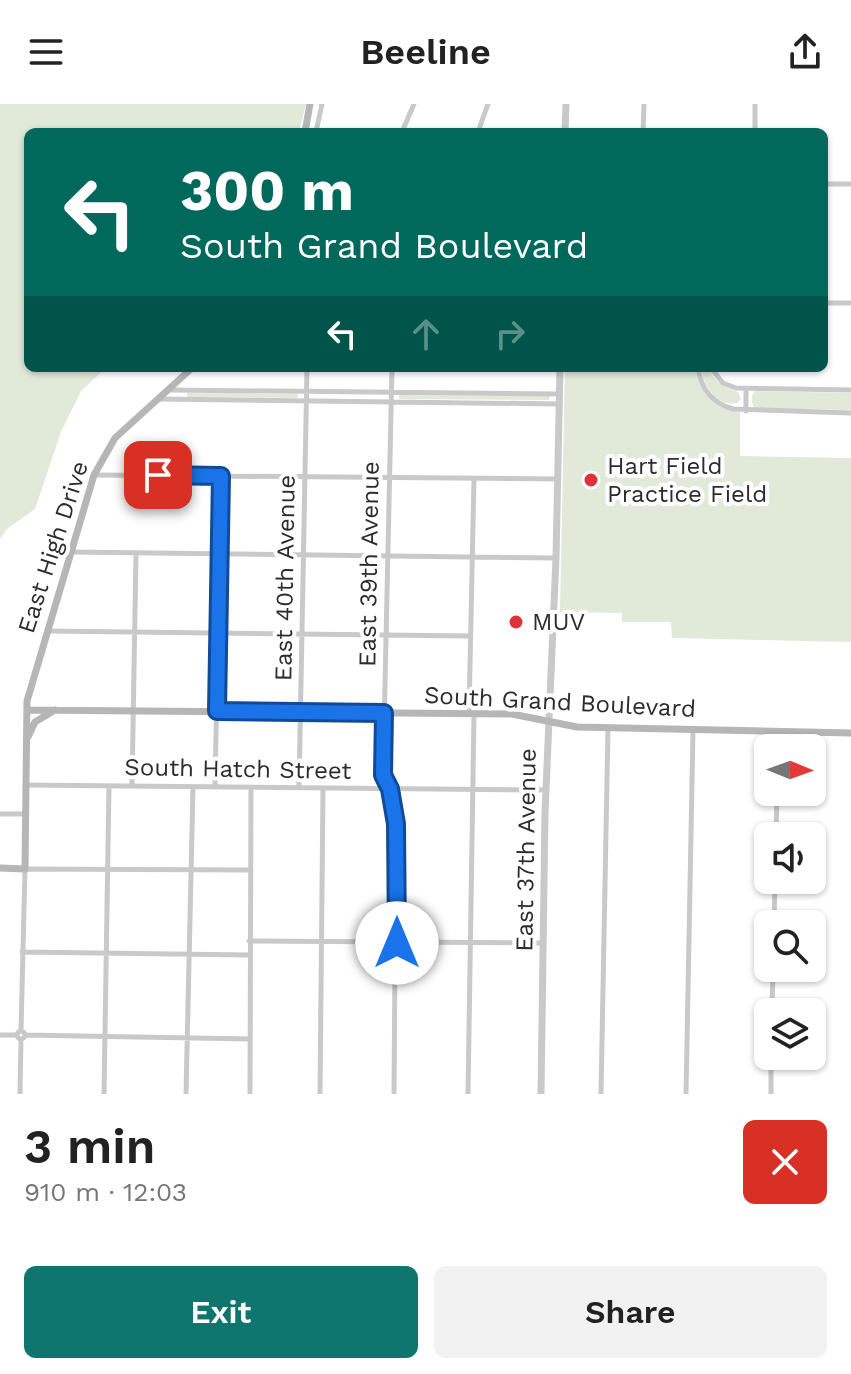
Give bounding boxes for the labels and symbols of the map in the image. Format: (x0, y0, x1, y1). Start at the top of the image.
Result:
pin (124, 441, 192, 509)
place label: Hart Field Practice Field (607, 452, 767, 508)
street label: East High Drive (12, 457, 94, 637)
street label: East 39th Avenue (353, 461, 385, 667)
marker: Hart Field Practice Field (582, 471, 600, 489)
street label: East 40th Avenue (269, 475, 301, 681)
place label: MUV (532, 608, 585, 636)
marker: MUV (507, 613, 525, 631)
street label: South Grand Boulevard (423, 681, 697, 723)
north arrow (754, 734, 826, 806)
street label: East 37th Avenue (510, 748, 542, 952)
street label: South Hatch Street (124, 753, 352, 785)
position arrow (355, 901, 439, 985)

